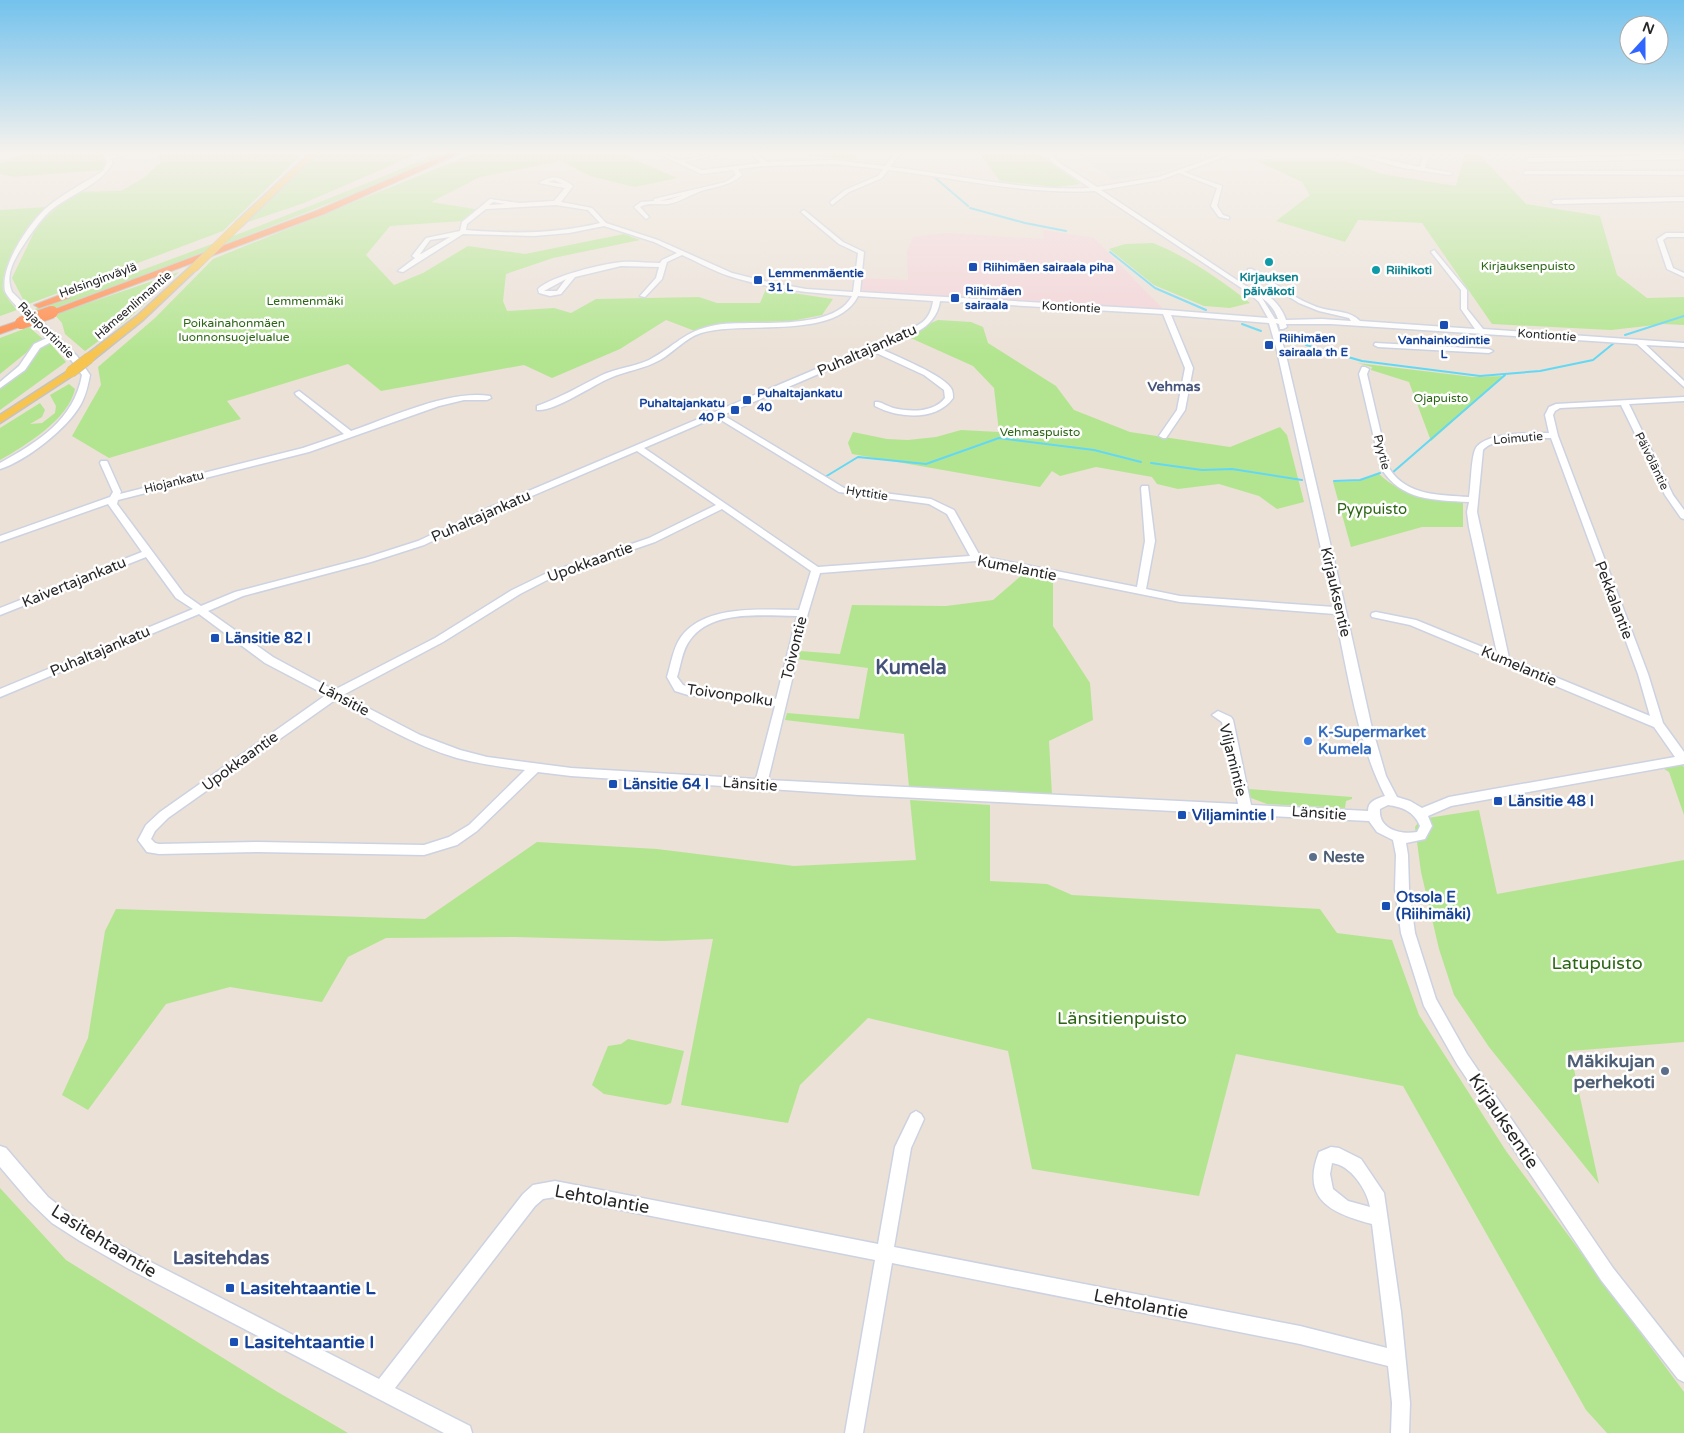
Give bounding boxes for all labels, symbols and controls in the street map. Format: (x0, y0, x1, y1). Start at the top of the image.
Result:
north arrow (1619, 15, 1669, 65)
text: N (1640, 18, 1657, 38)
marker: Kirjauksen päiväkoti (1263, 256, 1275, 268)
street label: Helsinginväylä (57, 259, 139, 301)
park label: Kirjauksenpuisto (1481, 259, 1575, 273)
place label: Riihimäen sairaala piha (983, 260, 1114, 275)
marker: Riihimäen sairaala piha (967, 261, 979, 273)
place label: Riihikoti (1386, 263, 1432, 277)
marker: Riihikoti (1370, 264, 1382, 276)
place label: Lemmenmäentie 31 L (768, 266, 864, 294)
street label: Hämeenlinnantie (92, 268, 174, 342)
place label: Kirjauksen päiväkoti (1239, 270, 1299, 299)
marker: Lemmenmäentie 31 L (752, 274, 764, 286)
place label: Riihimäen sairaala (965, 284, 1022, 312)
marker: Riihimäen sairaala (949, 292, 961, 304)
park label: Lemmenmäki (266, 294, 344, 308)
street label: Kontiontie (1041, 298, 1101, 316)
street label: Rajaportintie (15, 299, 77, 361)
park label: Poikainahonmäen luonnonsuojelualue (178, 316, 290, 344)
marker: Vanhainkodintie L (1438, 319, 1450, 331)
street label: Puhaltajankatu (814, 320, 920, 380)
street label: Kontiontie (1517, 326, 1577, 344)
place label: Riihimäen sairaala th E (1279, 331, 1348, 359)
place label: Vanhainkodintie L (1398, 333, 1490, 361)
marker: Riihimäen sairaala th E (1263, 339, 1275, 351)
district label: Vehmas (1148, 378, 1201, 395)
place label: Puhaltajankatu 40 (757, 386, 843, 414)
park label: Ojapuisto (1414, 391, 1468, 405)
marker: Puhaltajankatu 40 (741, 394, 753, 406)
place label: Puhaltajankatu 40 P (639, 396, 725, 424)
marker: Puhaltajankatu 40 P (729, 404, 741, 416)
park label: Vehmaspuisto (1000, 425, 1080, 439)
street label: Loimutie (1493, 429, 1544, 447)
street label: Päivöläntie (1632, 430, 1672, 492)
street label: Pyytie (1371, 433, 1393, 471)
street label: Hiojankatu (143, 468, 205, 496)
street label: Hyttitie (845, 483, 889, 503)
street label: Puhaltajankatu (428, 486, 534, 546)
park label: Pyypuisto (1337, 500, 1407, 518)
street label: Upokkaantie (545, 538, 635, 586)
street label: Kirjauksentie (1317, 545, 1355, 639)
street label: Kumelantie (976, 551, 1058, 585)
street label: Kaivertajankatu (19, 553, 129, 611)
street label: Pekkalantie (1591, 558, 1637, 642)
street label: Toivontie (777, 614, 811, 682)
street label: Puhaltajankatu (47, 622, 153, 680)
place label: Länsitie 82 I (225, 629, 311, 647)
marker: Länsitie 82 I (209, 632, 221, 644)
street label: Kumelantie (1478, 642, 1560, 690)
district label: Kumela (875, 656, 947, 680)
street label: Länsitie (315, 678, 373, 720)
street label: Toivonpolku (686, 680, 774, 710)
street label: Viljamintie (1215, 722, 1251, 798)
place label: K-Supermarket Kumela (1318, 723, 1426, 758)
street label: Upokkaantie (198, 727, 282, 795)
marker: K-Supermarket Kumela (1302, 735, 1314, 747)
street label: Länsitie (722, 773, 778, 795)
place label: Länsitie 64 I (623, 775, 709, 793)
marker: Länsitie 64 I (607, 778, 619, 790)
place label: Länsitie 48 I (1508, 792, 1594, 810)
marker: Länsitie 48 I (1492, 795, 1504, 807)
street label: Länsitie (1291, 802, 1347, 824)
place label: Viljamintie I (1192, 806, 1275, 825)
marker: Viljamintie I (1176, 809, 1188, 821)
place label: Neste (1323, 848, 1365, 866)
marker: Neste (1307, 851, 1319, 863)
place label: Otsola E (Riihimäki) (1396, 888, 1471, 923)
marker: Otsola E (Riihimäki) (1380, 900, 1392, 912)
park label: Latupuisto (1551, 952, 1643, 974)
park label: Länsitienpuisto (1057, 1007, 1187, 1029)
place label: Mäkikujan perhekoti (1567, 1050, 1655, 1093)
marker: Mäkikujan perhekoti (1659, 1065, 1671, 1077)
street label: Kirjauksentie (1464, 1069, 1544, 1173)
street label: Lehtolantie (553, 1180, 651, 1218)
street label: Lasitehtaantie (47, 1200, 161, 1282)
district label: Lasitehdas (173, 1247, 269, 1269)
place label: Lasitehtaantie L (240, 1277, 376, 1299)
marker: Lasitehtaantie L (224, 1282, 236, 1294)
street label: Lehtolantie (1092, 1284, 1190, 1324)
place label: Lasitehtaantie I (244, 1331, 375, 1353)
marker: Lasitehtaantie I (228, 1336, 240, 1348)

